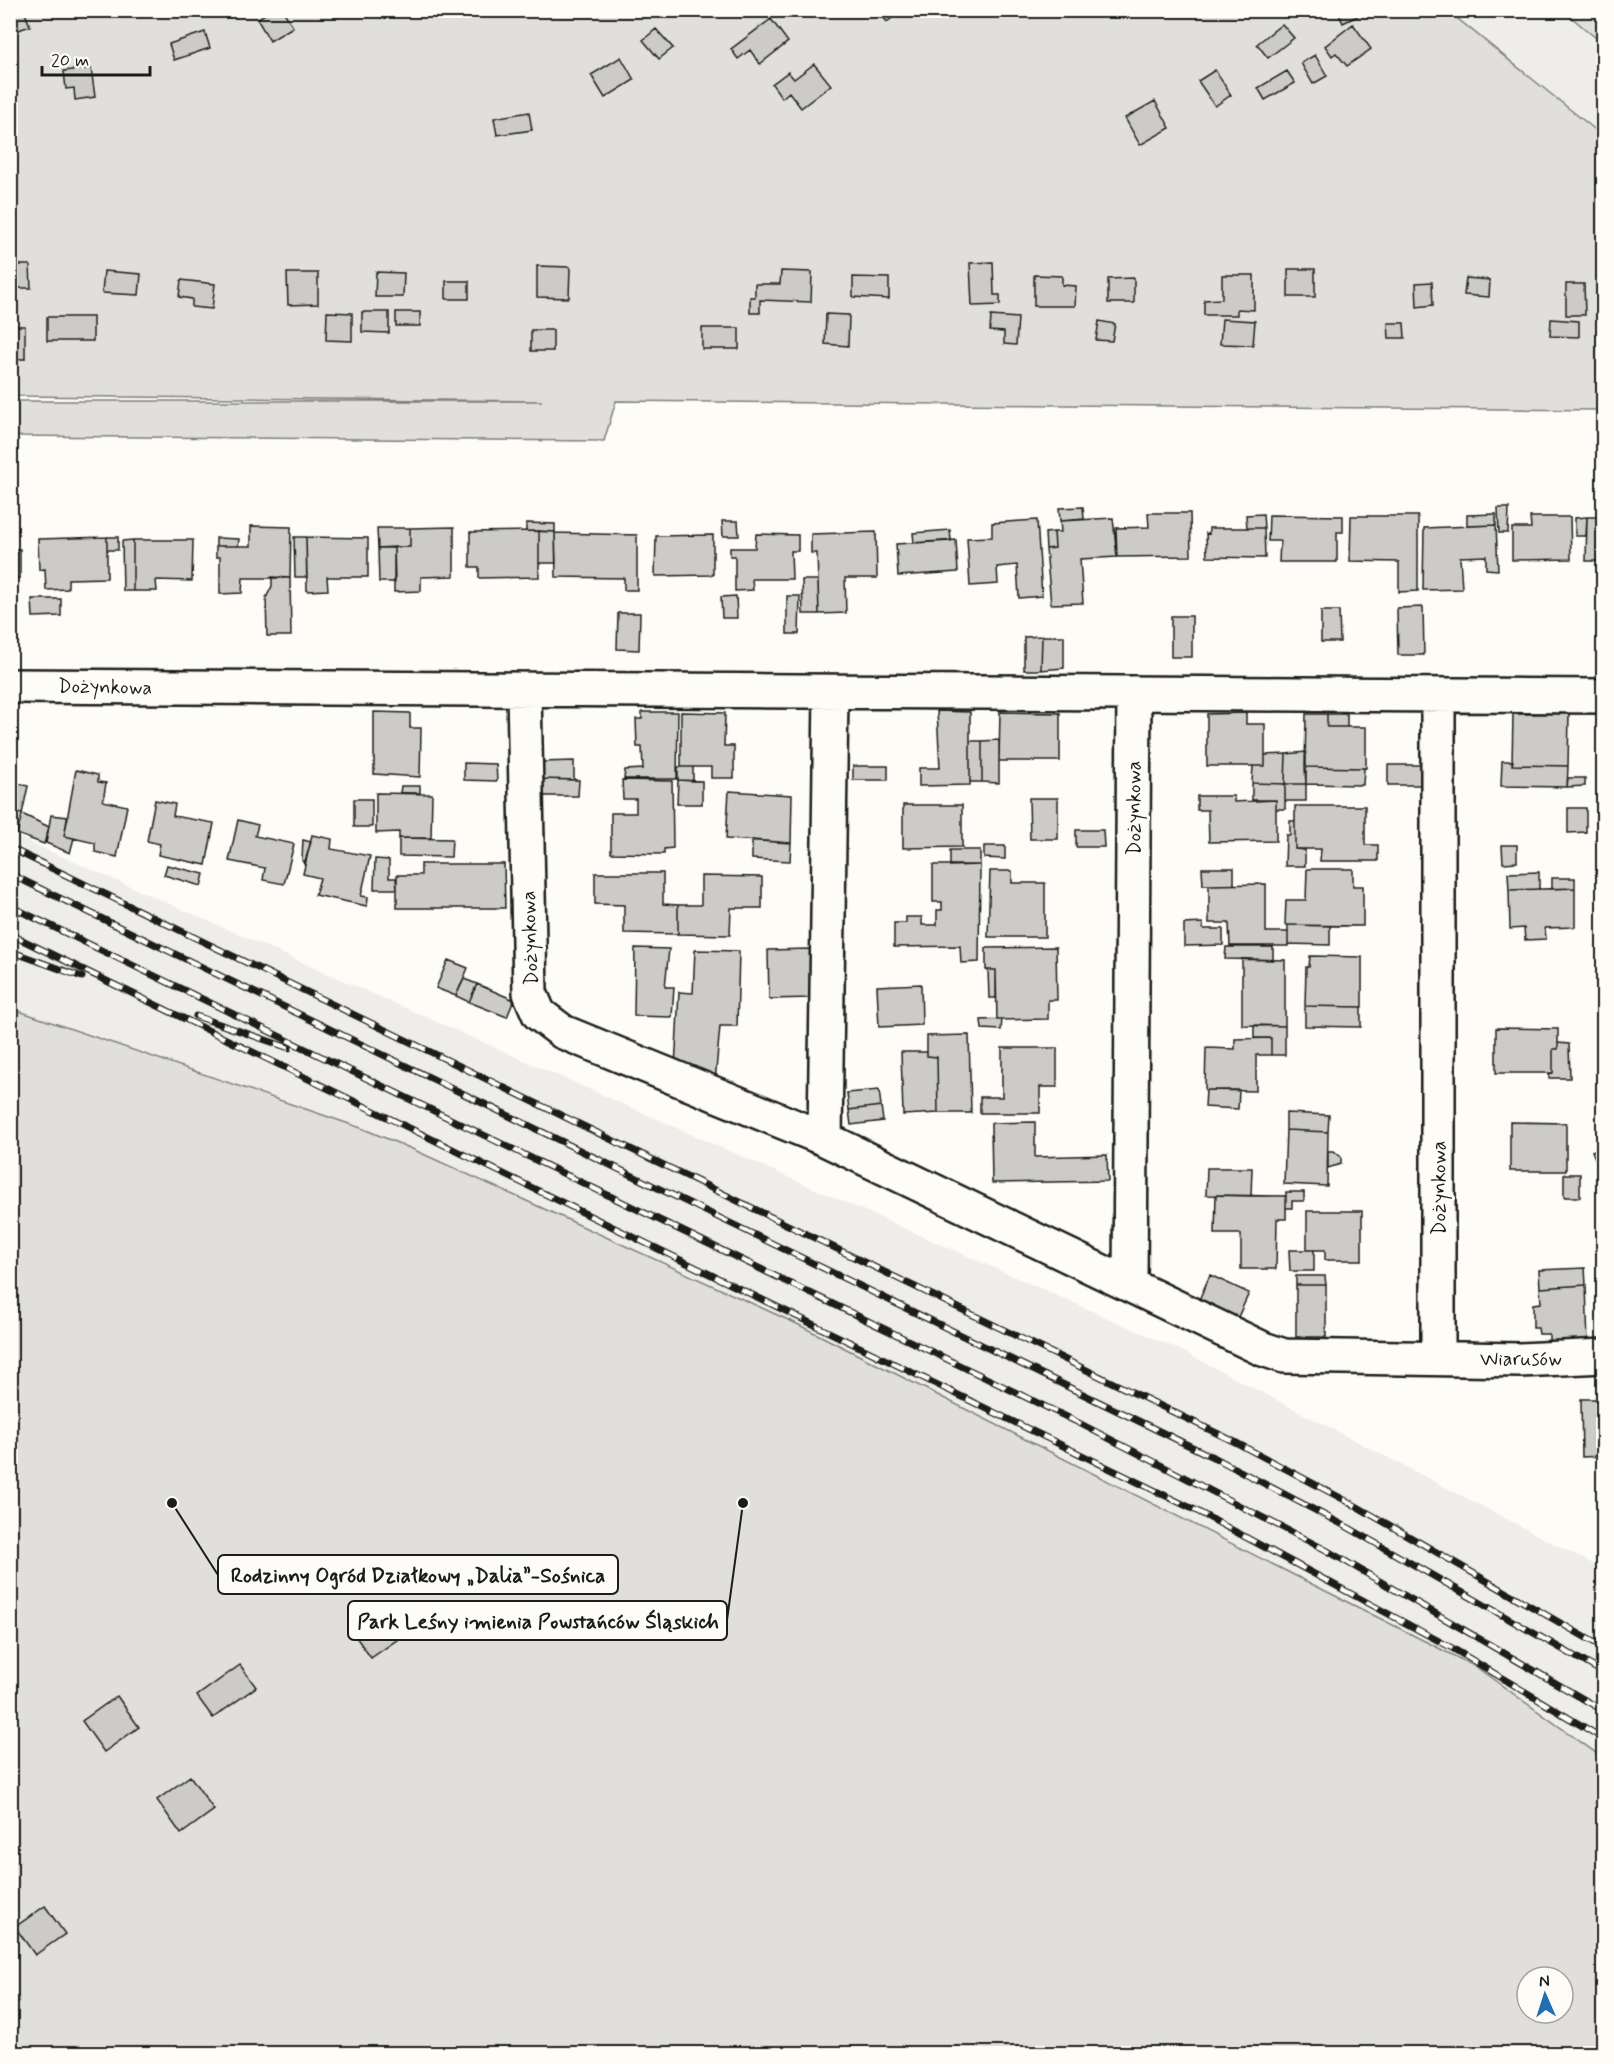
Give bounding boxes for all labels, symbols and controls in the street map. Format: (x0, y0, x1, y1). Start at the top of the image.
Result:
scale bar (42, 39, 150, 77)
text: 20 m (51, 49, 89, 73)
street label: Dożynkowa (57, 673, 152, 702)
street label: Dożynkowa (1121, 761, 1148, 855)
street label: Dożynkowa (515, 890, 546, 986)
street label: Dożynkowa (1426, 1141, 1453, 1235)
street label: Wiarusów (1480, 1346, 1562, 1373)
callout: Rodzinny Ogród Działkowy „Dalia”-Sośnica (218, 1555, 618, 1594)
text: Rodzinny Ogród Działkowy „Dalia”-Sośnica (231, 1562, 605, 1590)
callout: Park Leśny imienia Powstańców Śląskich (348, 1601, 727, 1640)
text: Park Leśny imienia Powstańców Śląskich (357, 1608, 719, 1636)
north arrow (1515, 1965, 1575, 2025)
text: N (1538, 1971, 1550, 1992)

